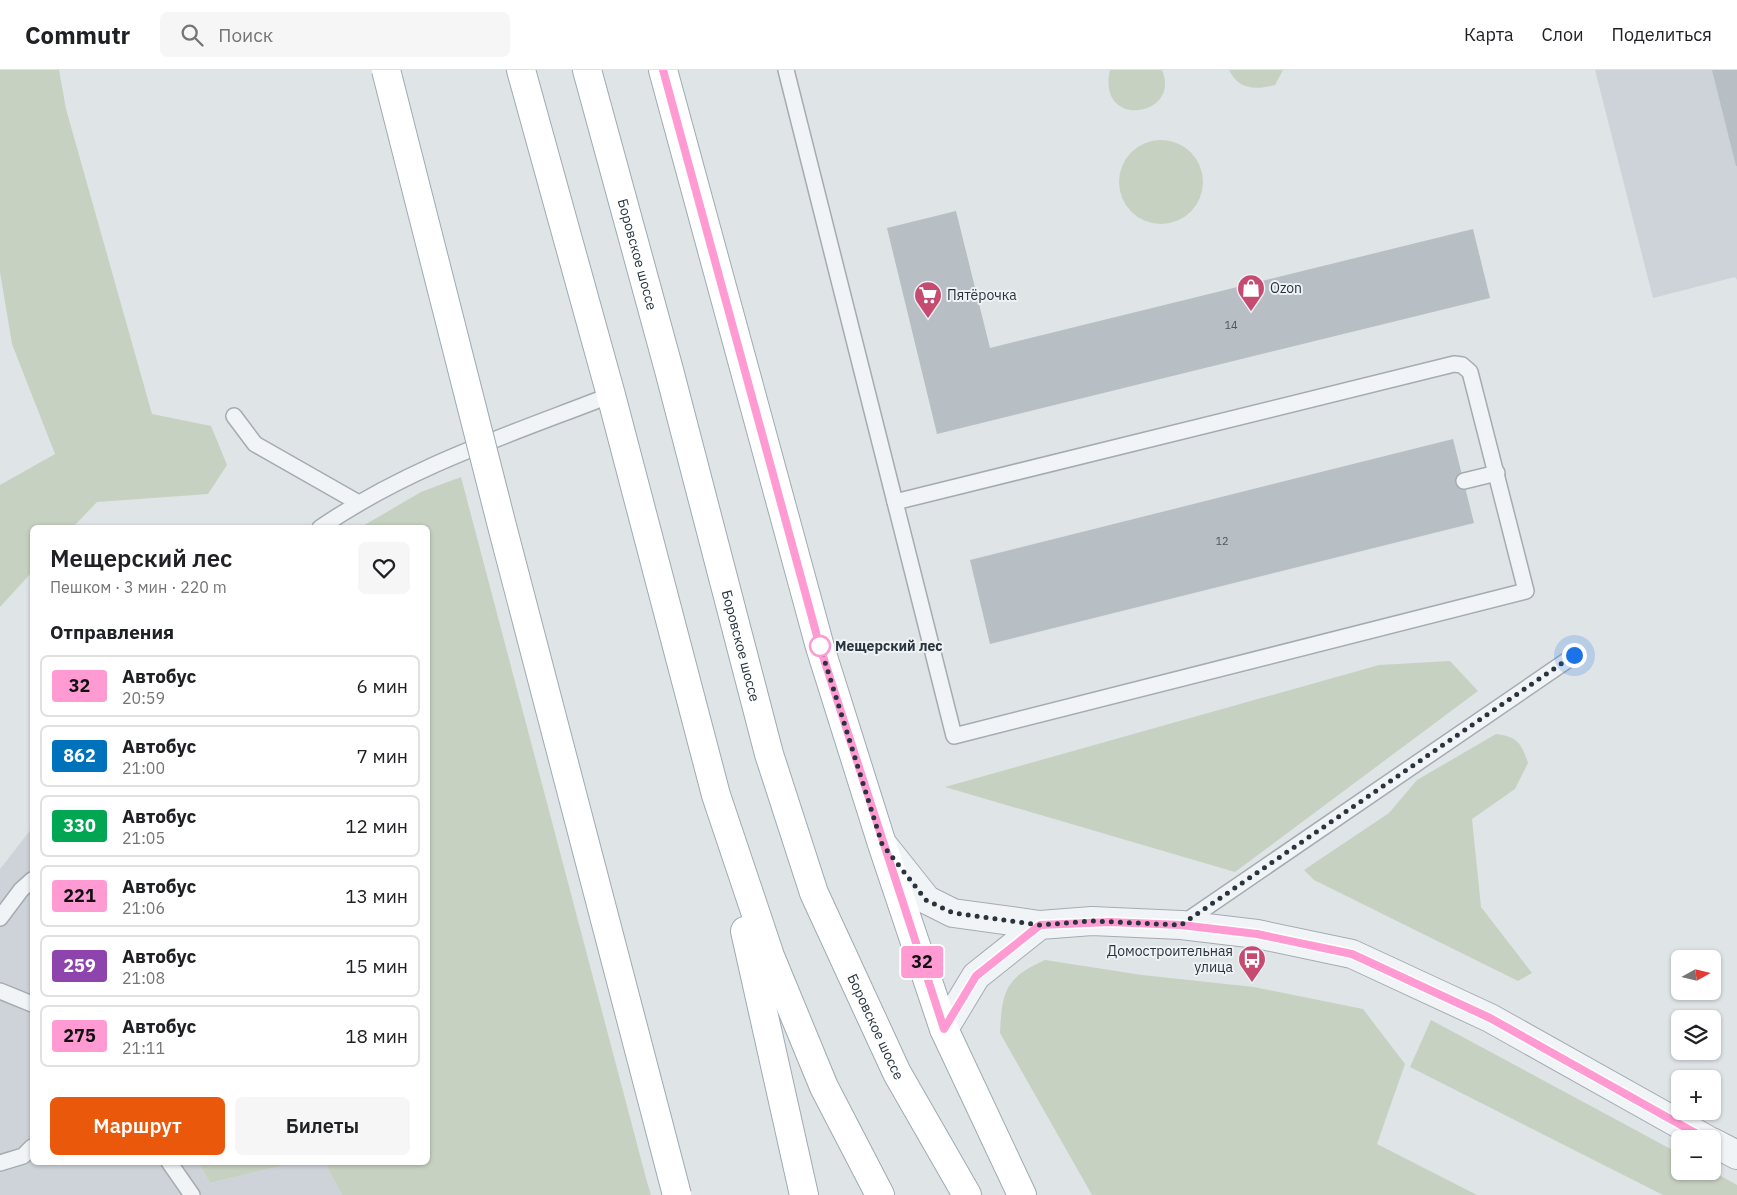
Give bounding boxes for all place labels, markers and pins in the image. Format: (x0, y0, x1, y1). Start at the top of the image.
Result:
shop icon: Ozon (1236, 273, 1266, 312)
place label: Ozon (1270, 279, 1302, 297)
supermarket icon: Пятёрочка (913, 280, 943, 319)
place label: Пятёрочка (947, 286, 1017, 304)
marker: Мещерский лес (809, 635, 831, 657)
place label: Мещерский лес (835, 637, 943, 655)
place label: Домостроительная улица (1107, 942, 1234, 976)
bus stop icon: Домостроительная улица (1237, 944, 1267, 983)

